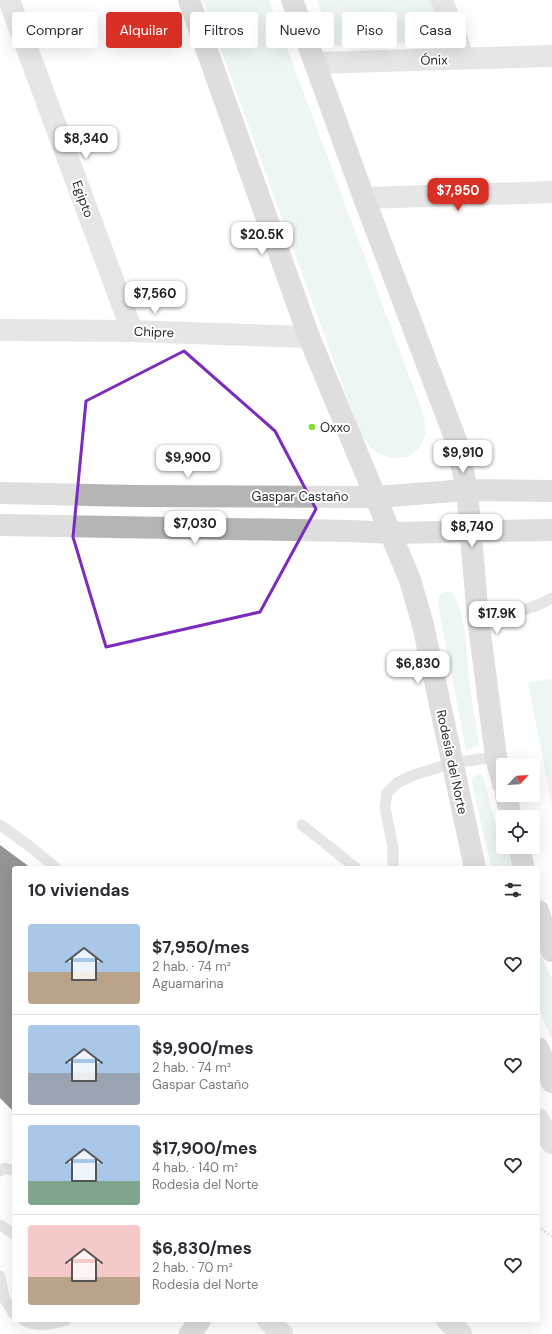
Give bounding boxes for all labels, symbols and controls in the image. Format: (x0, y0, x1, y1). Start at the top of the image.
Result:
chip: Comprar (12, 12, 98, 48)
chip: Alquilar (106, 12, 182, 48)
chip: Filtros (190, 12, 258, 48)
chip: Nuevo (266, 12, 334, 48)
chip: Piso (342, 12, 397, 48)
chip: Casa (405, 12, 466, 48)
street label: Ónix (420, 51, 448, 69)
pin: $8,340 (53, 126, 119, 160)
text: $8,340 (64, 130, 108, 147)
street label: Egipto (68, 178, 98, 220)
pin: $7,950 (425, 178, 491, 212)
text: $7,950 (437, 182, 479, 199)
pin: $20.5K (229, 222, 295, 256)
text: $20.5K (240, 226, 284, 243)
pin: $7,560 (122, 281, 188, 315)
text: $7,560 (134, 285, 176, 302)
street label: Chipre (134, 323, 174, 341)
place label: Oxxo (320, 419, 351, 436)
marker: Oxxo (307, 422, 317, 432)
pin: $9,910 (430, 440, 496, 474)
text: $9,910 (442, 444, 484, 461)
pin: $9,900 (155, 445, 221, 479)
text: $9,900 (165, 449, 211, 466)
street label: Gaspar Castaño (252, 488, 349, 505)
pin: $7,030 (162, 511, 228, 545)
pin: $8,740 (439, 514, 505, 548)
text: $7,030 (173, 515, 217, 532)
text: $8,740 (450, 518, 494, 535)
pin: $17.9K (464, 601, 530, 635)
text: $17.9K (478, 605, 516, 622)
pin: $6,830 (385, 651, 451, 685)
text: $6,830 (396, 655, 440, 672)
street label: Rodesia del Norte (433, 708, 471, 816)
north arrow (496, 758, 540, 802)
map controls (496, 758, 540, 854)
button: locate (496, 810, 540, 854)
text: 10 viviendas (28, 879, 130, 901)
icon: filters (502, 879, 524, 901)
text: $7,950/mes (152, 936, 250, 958)
icon: home (60, 940, 108, 988)
icon: heart (502, 953, 524, 975)
text: 2 hab. · 74 m² (152, 958, 231, 975)
text: Aguamarina (152, 975, 224, 992)
text: $9,900/mes (152, 1037, 254, 1059)
icon: home (60, 1041, 108, 1089)
icon: heart (502, 1054, 524, 1076)
text: 2 hab. · 74 m² (152, 1059, 231, 1076)
text: Gaspar Castaño (152, 1076, 249, 1093)
text: $17,900/mes (152, 1137, 257, 1159)
icon: home (60, 1141, 108, 1189)
icon: heart (502, 1154, 524, 1176)
text: 4 hab. · 140 m² (152, 1159, 238, 1176)
text: Rodesia del Norte (152, 1176, 258, 1193)
text: $6,830/mes (152, 1237, 252, 1259)
icon: home (60, 1241, 108, 1289)
icon: heart (502, 1254, 524, 1276)
text: 2 hab. · 70 m² (152, 1259, 233, 1276)
text: Rodesia del Norte (152, 1276, 258, 1293)

